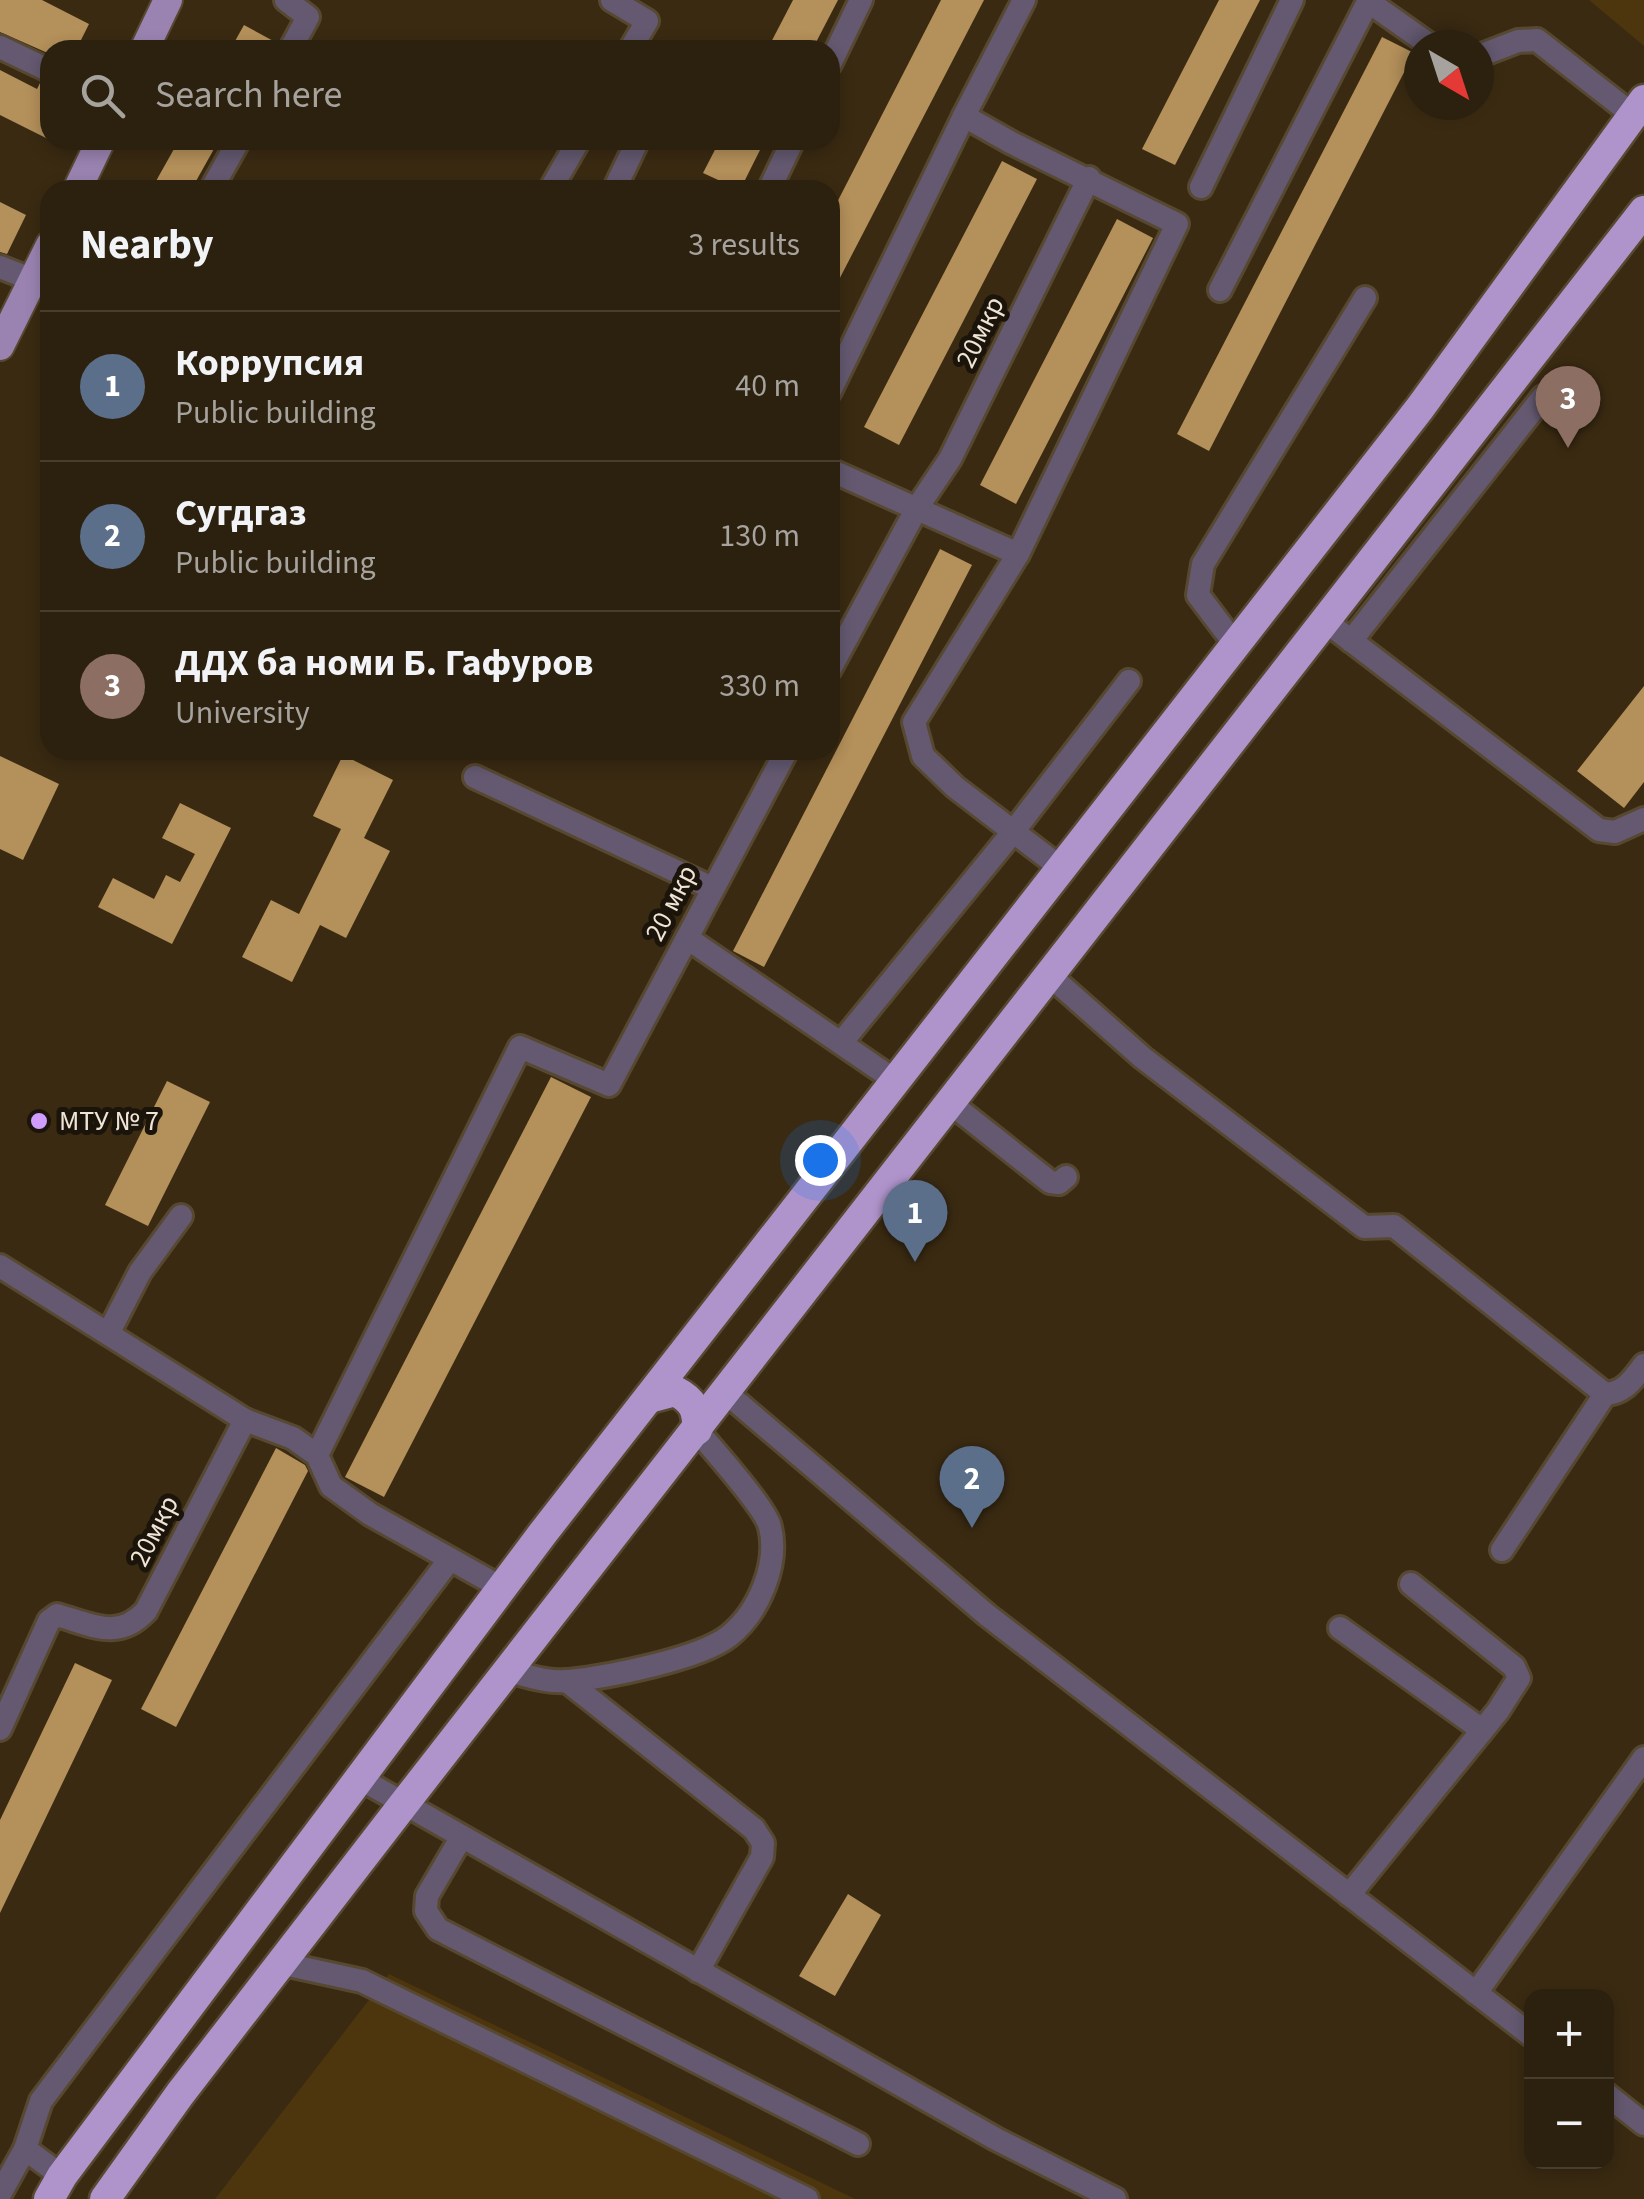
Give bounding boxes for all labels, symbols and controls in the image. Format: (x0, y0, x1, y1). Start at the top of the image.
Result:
north arrow (1404, 30, 1494, 120)
search box (40, 40, 840, 150)
icon: search (75, 68, 130, 123)
text: Search here (155, 68, 342, 122)
text: Nearby (80, 215, 214, 275)
text: 3 results (688, 222, 800, 268)
street label: 20мкр (946, 290, 1014, 374)
text: Коррупсия (175, 336, 364, 390)
text: 1 (104, 363, 121, 409)
text: 40 m (735, 363, 800, 409)
pin: 3 (1536, 366, 1600, 448)
text: Public building (175, 390, 376, 436)
text: Сугдгаз (175, 486, 307, 540)
text: 2 (104, 513, 121, 559)
text: 130 m (719, 513, 800, 559)
text: Public building (175, 540, 376, 586)
text: ДДХ ба номи Б. Гафуров (175, 636, 594, 690)
text: 3 (104, 663, 121, 709)
text: 330 m (719, 663, 800, 709)
text: University (175, 690, 310, 736)
street label: 20 мкр (635, 858, 707, 948)
place label: МТУ № 7 (59, 1101, 159, 1141)
marker: МТУ № 7 (28, 1110, 50, 1132)
your location (795, 1135, 846, 1186)
pin: 1 (882, 1180, 948, 1262)
pin: 2 (940, 1446, 1004, 1528)
street label: 20мкр (119, 1489, 189, 1573)
map controls (1524, 1989, 1614, 2169)
button: + (1524, 1989, 1614, 2079)
button: − (1524, 2079, 1614, 2169)

